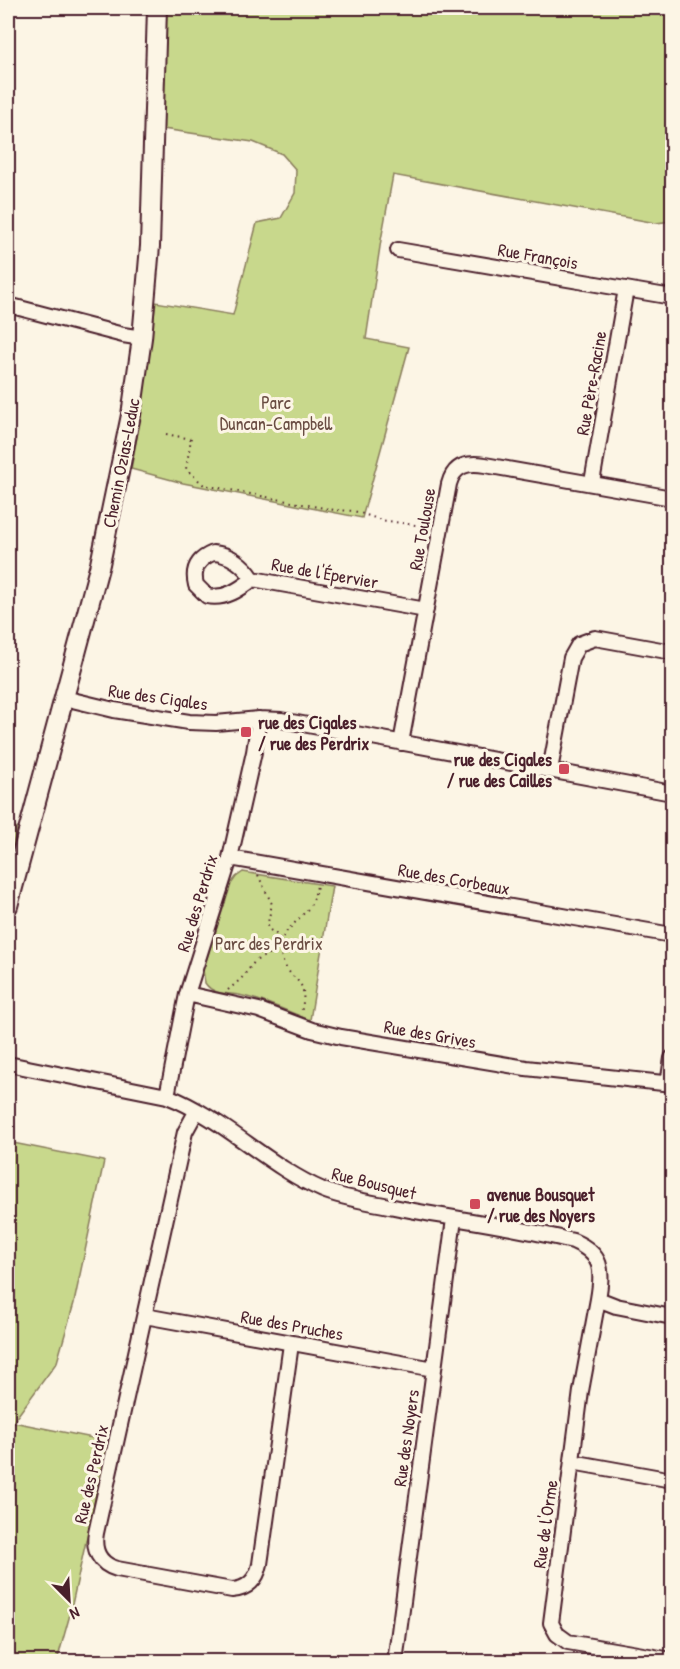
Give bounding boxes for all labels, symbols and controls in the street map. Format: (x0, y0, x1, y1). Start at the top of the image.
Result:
street label: Rue François (496, 237, 580, 275)
street label: Rue Père-Racine (570, 329, 612, 437)
park label: Parc Duncan-Campbell (220, 390, 333, 436)
street label: Chemin Ozias-Leduc (96, 396, 146, 530)
street label: Rue Toulouse (402, 486, 442, 572)
street label: Rue de l'Épervier (270, 551, 380, 595)
street label: Rue des Cigales (107, 678, 209, 716)
place label: rue des Cigales / rue des Perdrix (258, 710, 369, 756)
marker: rue des Cigales / rue des Perdrix (239, 725, 253, 739)
place label: rue des Cigales / rue des Cailles (447, 747, 552, 793)
marker: rue des Cigales / rue des Cailles (557, 762, 571, 776)
street label: Rue des Perdrix (170, 851, 224, 955)
street label: Rue des Corbeaux (396, 857, 512, 901)
park label: Parc des Perdrix (215, 931, 323, 956)
street label: Rue des Grives (382, 1014, 478, 1054)
street label: Rue Bousquet (329, 1160, 420, 1206)
place label: avenue Bousquet / rue des Noyers (487, 1182, 595, 1229)
marker: avenue Bousquet / rue des Noyers (468, 1197, 482, 1211)
street label: Rue des Pruches (239, 1304, 345, 1346)
street label: Rue des Noyers (387, 1388, 425, 1488)
street label: Rue des Perdrix (67, 1422, 115, 1526)
street label: Rue de l'Orme (526, 1478, 564, 1570)
north arrow (39, 1570, 99, 1630)
text: N (66, 1602, 83, 1626)

